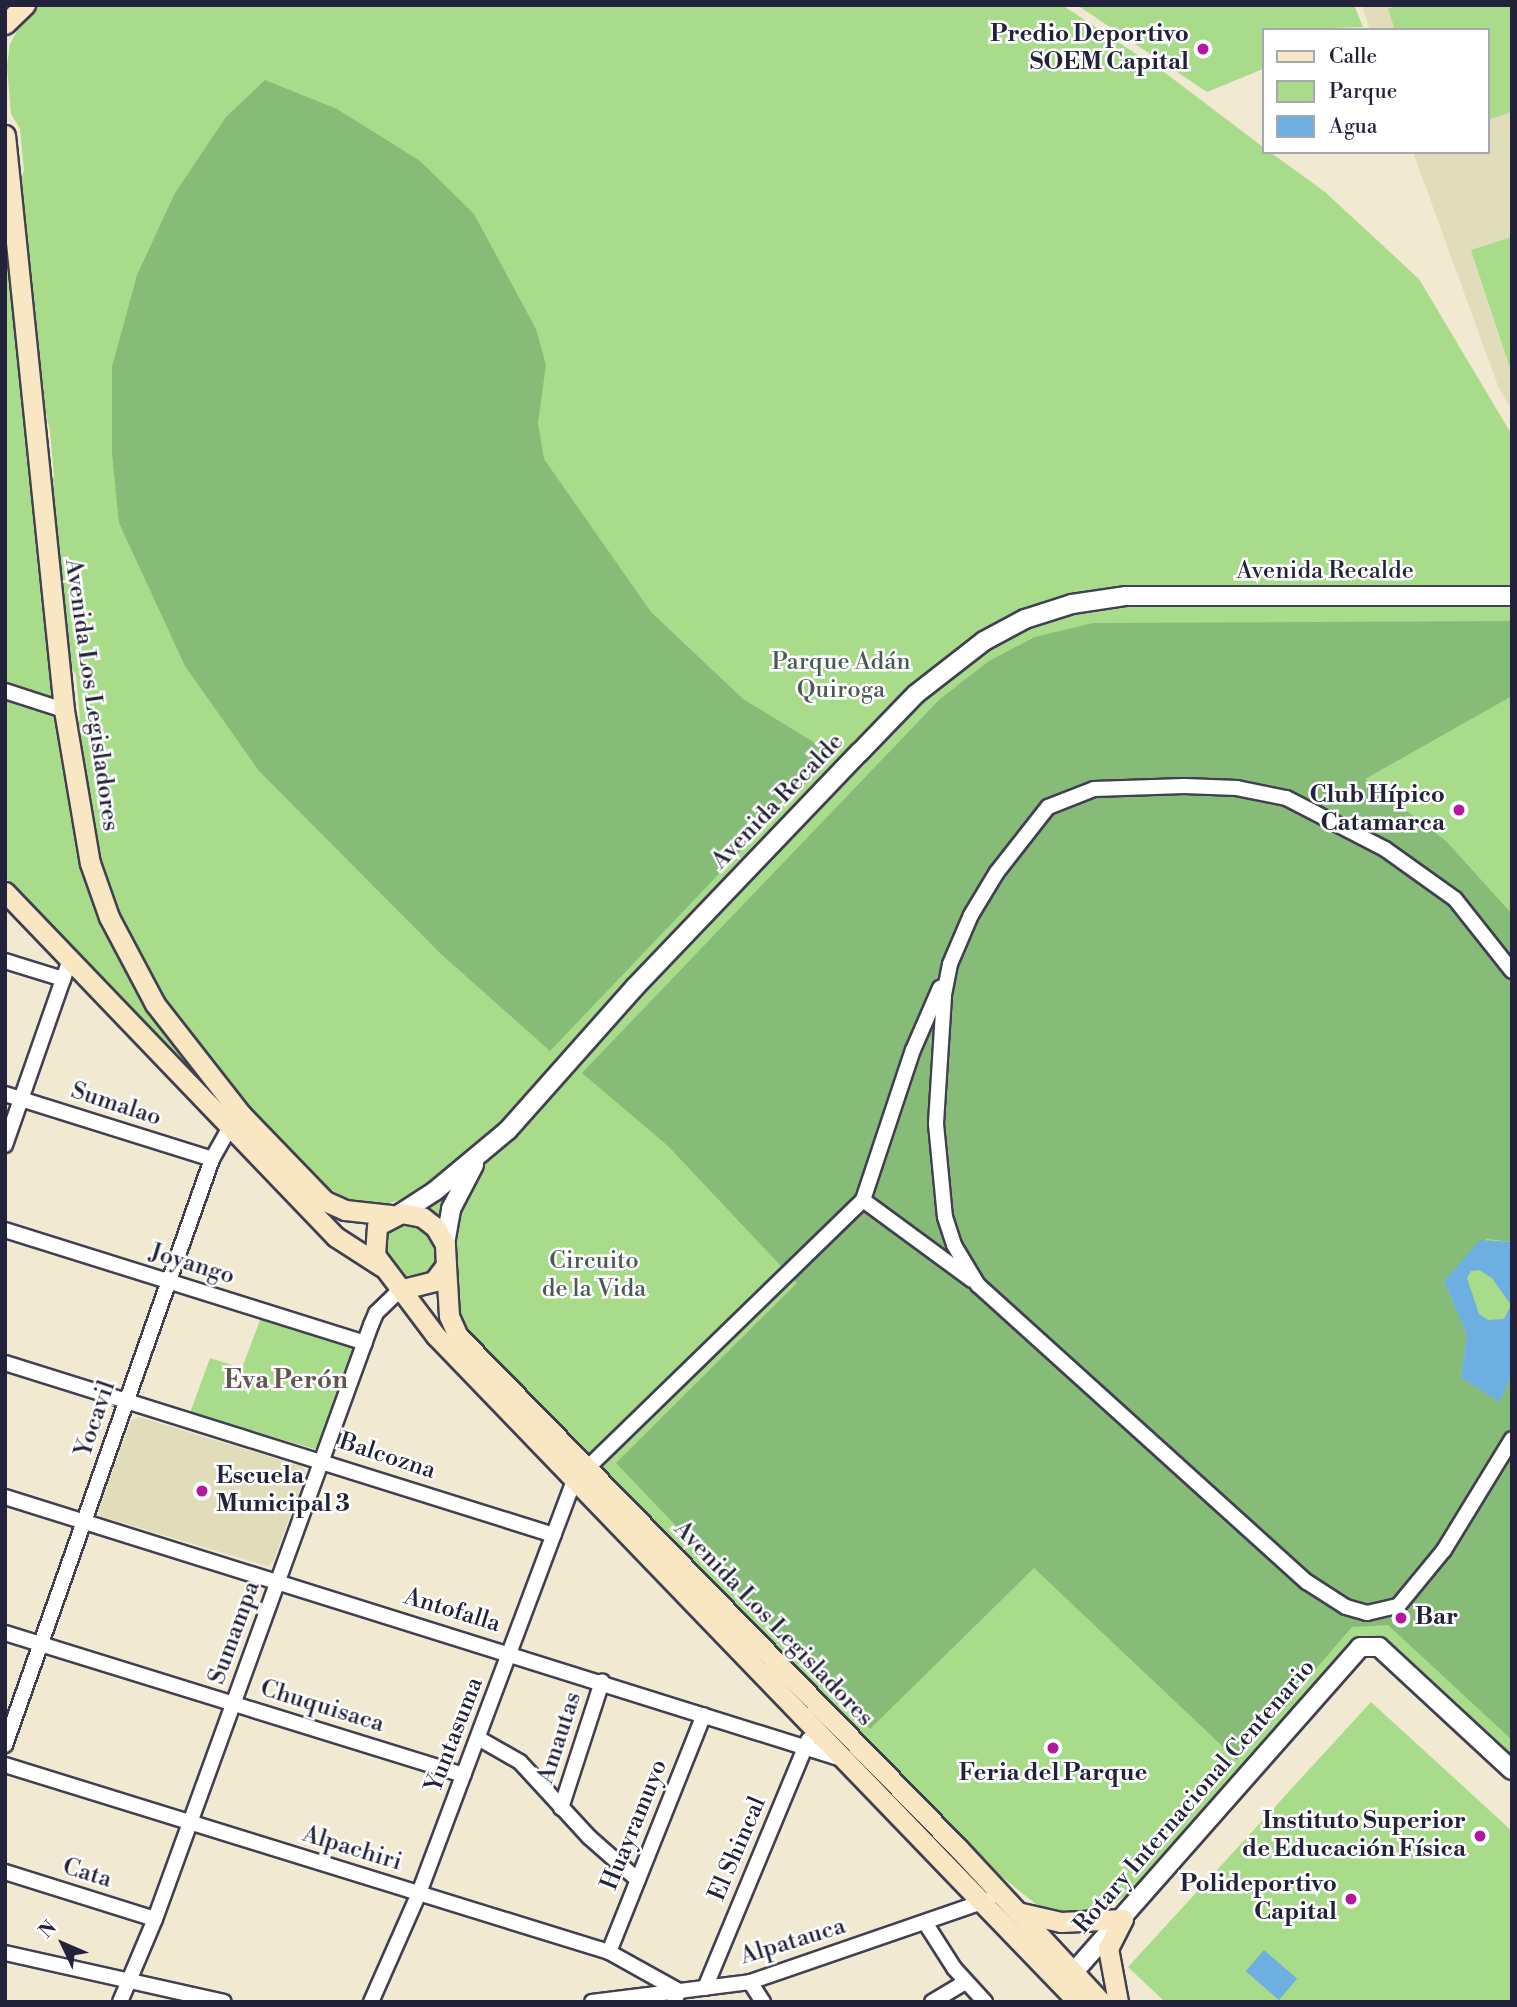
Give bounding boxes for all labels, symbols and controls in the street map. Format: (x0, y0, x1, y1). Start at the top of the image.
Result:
place label: Predio Deportivo SOEM Capital (990, 21, 1189, 77)
legend (1262, 28, 1489, 154)
marker: Predio Deportivo SOEM Capital (1195, 41, 1211, 57)
text: Calle (1329, 44, 1377, 70)
text: Parque (1329, 79, 1397, 105)
text: Agua (1329, 114, 1377, 140)
street label: Avenida Los Legisladores (58, 557, 124, 833)
street label: Avenida Recalde (1236, 558, 1414, 586)
park label: Parque Adán Quiroga (771, 649, 911, 705)
street label: Avenida Recalde (706, 728, 850, 876)
place label: Club Hípico Catamarca (1309, 782, 1445, 838)
marker: Club Hípico Catamarca (1451, 802, 1467, 818)
street label: Sumalao (67, 1077, 165, 1133)
street label: Joyango (146, 1238, 238, 1292)
park label: Circuito de la Vida (542, 1248, 646, 1304)
district label: Eva Perón (224, 1365, 348, 1397)
street label: Yocavil (70, 1377, 122, 1461)
street label: Balcozna (335, 1428, 439, 1486)
place label: Escuela Municipal 3 (216, 1463, 350, 1519)
marker: Escuela Municipal 3 (194, 1483, 210, 1499)
street label: Avenida Los Legisladores (667, 1515, 879, 1733)
street label: Sumampa (203, 1578, 267, 1688)
street label: Antofalla (400, 1583, 504, 1639)
place label: Bar (1415, 1604, 1458, 1632)
marker: Bar (1393, 1610, 1409, 1626)
street label: Rotary Internacional Centenario (1068, 1654, 1322, 1940)
street label: Yuntasuma (420, 1674, 490, 1796)
street label: Chuquisaca (257, 1675, 387, 1739)
street label: Amautas (532, 1688, 588, 1788)
marker: Feria del Parque (1045, 1740, 1061, 1756)
street label: Huayramuyo (596, 1755, 674, 1895)
place label: Feria del Parque (959, 1760, 1147, 1788)
street label: El Shincal (703, 1793, 773, 1905)
place label: Instituto Superior de Educación Física (1242, 1808, 1466, 1864)
street label: Alpachiri (299, 1820, 405, 1878)
marker: Instituto Superior de Educación Física (1472, 1828, 1488, 1844)
street label: Cata (59, 1853, 115, 1895)
place label: Polideportivo Capital (1180, 1871, 1337, 1927)
marker: Polideportivo Capital (1343, 1891, 1359, 1907)
north arrow (28, 1909, 98, 1979)
street label: Alpatauca (737, 1912, 849, 1972)
text: N (34, 1916, 62, 1943)

